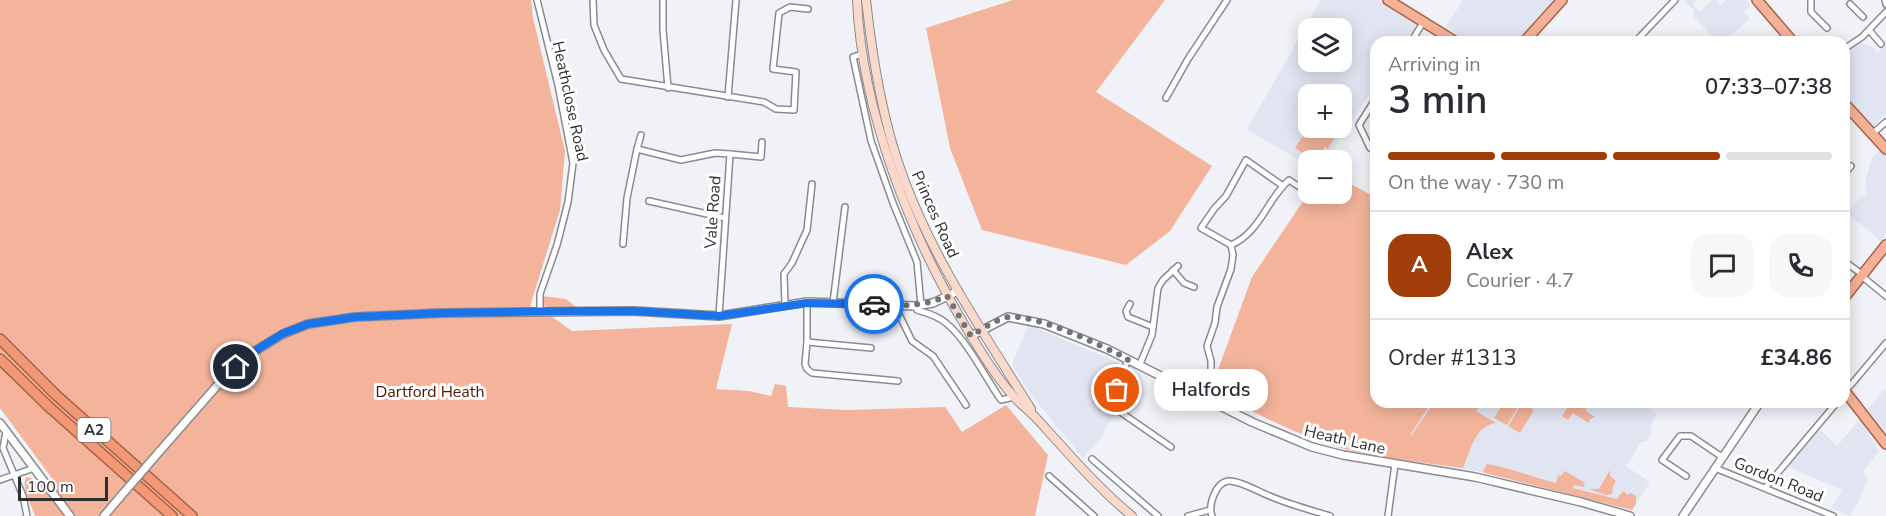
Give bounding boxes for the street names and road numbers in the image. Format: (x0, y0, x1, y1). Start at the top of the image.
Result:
street label: Heathclose Road (547, 39, 594, 163)
street label: Princes Road (906, 167, 964, 261)
street label: Vale Road (699, 175, 727, 250)
road number: A2 (78, 418, 110, 442)
street label: Heath Lane (1302, 420, 1388, 460)
street label: Gordon Road (1731, 452, 1827, 508)

